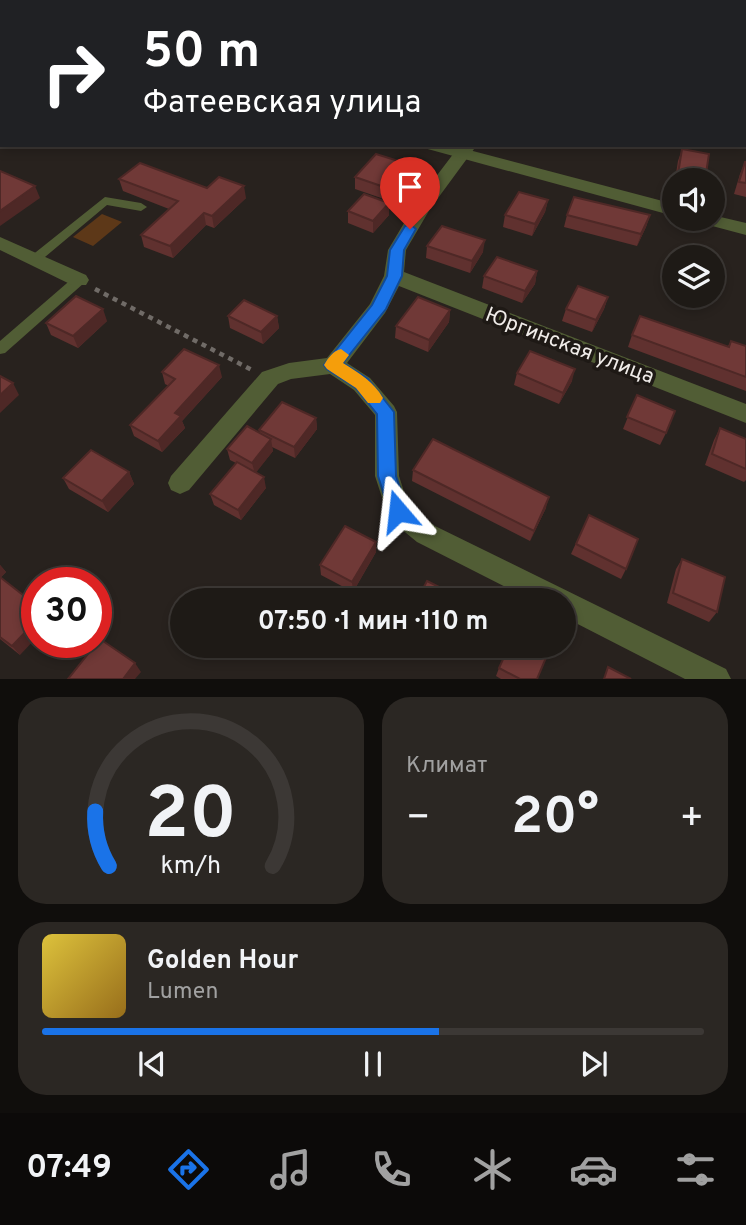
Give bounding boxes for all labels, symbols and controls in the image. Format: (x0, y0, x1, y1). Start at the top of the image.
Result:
text: 50 m (143, 23, 260, 85)
icon: right (28, 28, 119, 119)
text: Фатеевская улица (143, 84, 421, 124)
pin (380, 157, 440, 229)
icon: arrive (391, 168, 429, 206)
map controls (662, 168, 725, 308)
button: sound (662, 168, 725, 231)
button: layers (662, 245, 725, 308)
street label: Юргинская улица (481, 302, 658, 391)
position arrow (361, 474, 435, 548)
speed limit sign: 30 (21, 567, 112, 658)
text: 07:50 · 1 мин · 110 m (258, 606, 488, 639)
text: Климат (406, 752, 487, 781)
text: 20 (145, 773, 237, 865)
text: 20° (511, 786, 599, 852)
text: − (406, 795, 431, 844)
text: + (679, 795, 704, 844)
text: km/h (161, 851, 221, 883)
text: Golden Hour (147, 945, 298, 978)
text: Lumen (147, 978, 218, 1007)
icon: previous (133, 1045, 171, 1083)
icon: pause (354, 1045, 392, 1083)
icon: next (575, 1045, 613, 1083)
icon: directions (164, 1145, 213, 1194)
icon: music (266, 1145, 315, 1194)
icon: phone (367, 1145, 416, 1194)
icon: climate (468, 1145, 517, 1194)
icon: car (569, 1145, 618, 1194)
icon: filters (671, 1145, 720, 1194)
text: 07:49 (26, 1149, 112, 1189)

